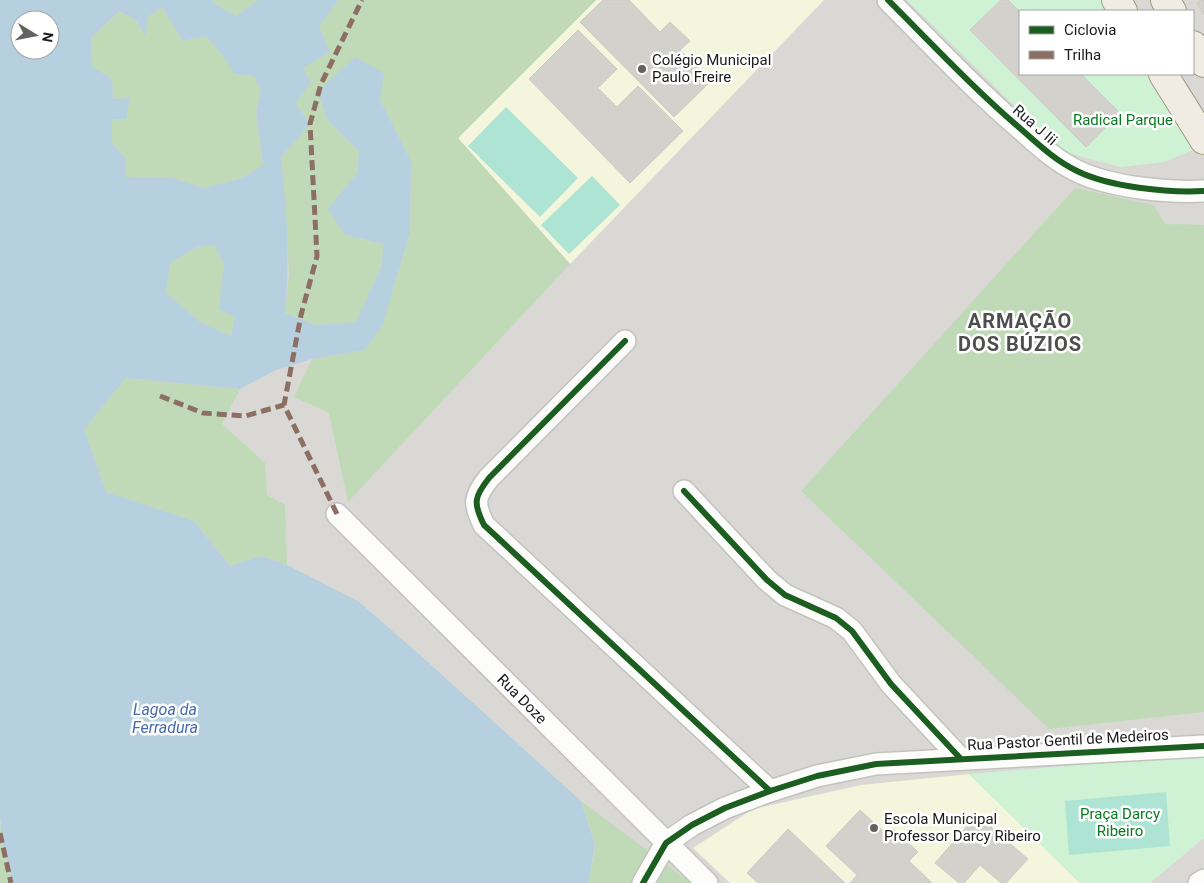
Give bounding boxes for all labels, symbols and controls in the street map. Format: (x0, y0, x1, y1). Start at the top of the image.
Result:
north arrow (10, 10, 60, 60)
legend (1019, 10, 1194, 75)
text: Ciclovia (1064, 21, 1116, 39)
text: N (39, 31, 57, 44)
text: Trilha (1064, 46, 1101, 64)
place label: Colégio Municipal Paulo Freire (652, 51, 771, 86)
marker: Colégio Municipal Paulo Freire (636, 63, 648, 75)
street label: Rua J Iii (1009, 101, 1061, 149)
park label: Radical Parque (1073, 111, 1173, 129)
district label: ARMAÇÃO DOS BÚZIOS (958, 309, 1082, 356)
street label: Rua Doze (493, 670, 551, 728)
water label: Lagoa da Ferradura (132, 700, 198, 737)
street label: Rua Pastor Gentil de Medeiros (967, 726, 1169, 754)
park label: Praça Darcy Ribeiro (1080, 805, 1160, 840)
place label: Escola Municipal Professor Darcy Ribeiro (884, 810, 1041, 845)
marker: Escola Municipal Professor Darcy Ribeiro (868, 822, 880, 834)

